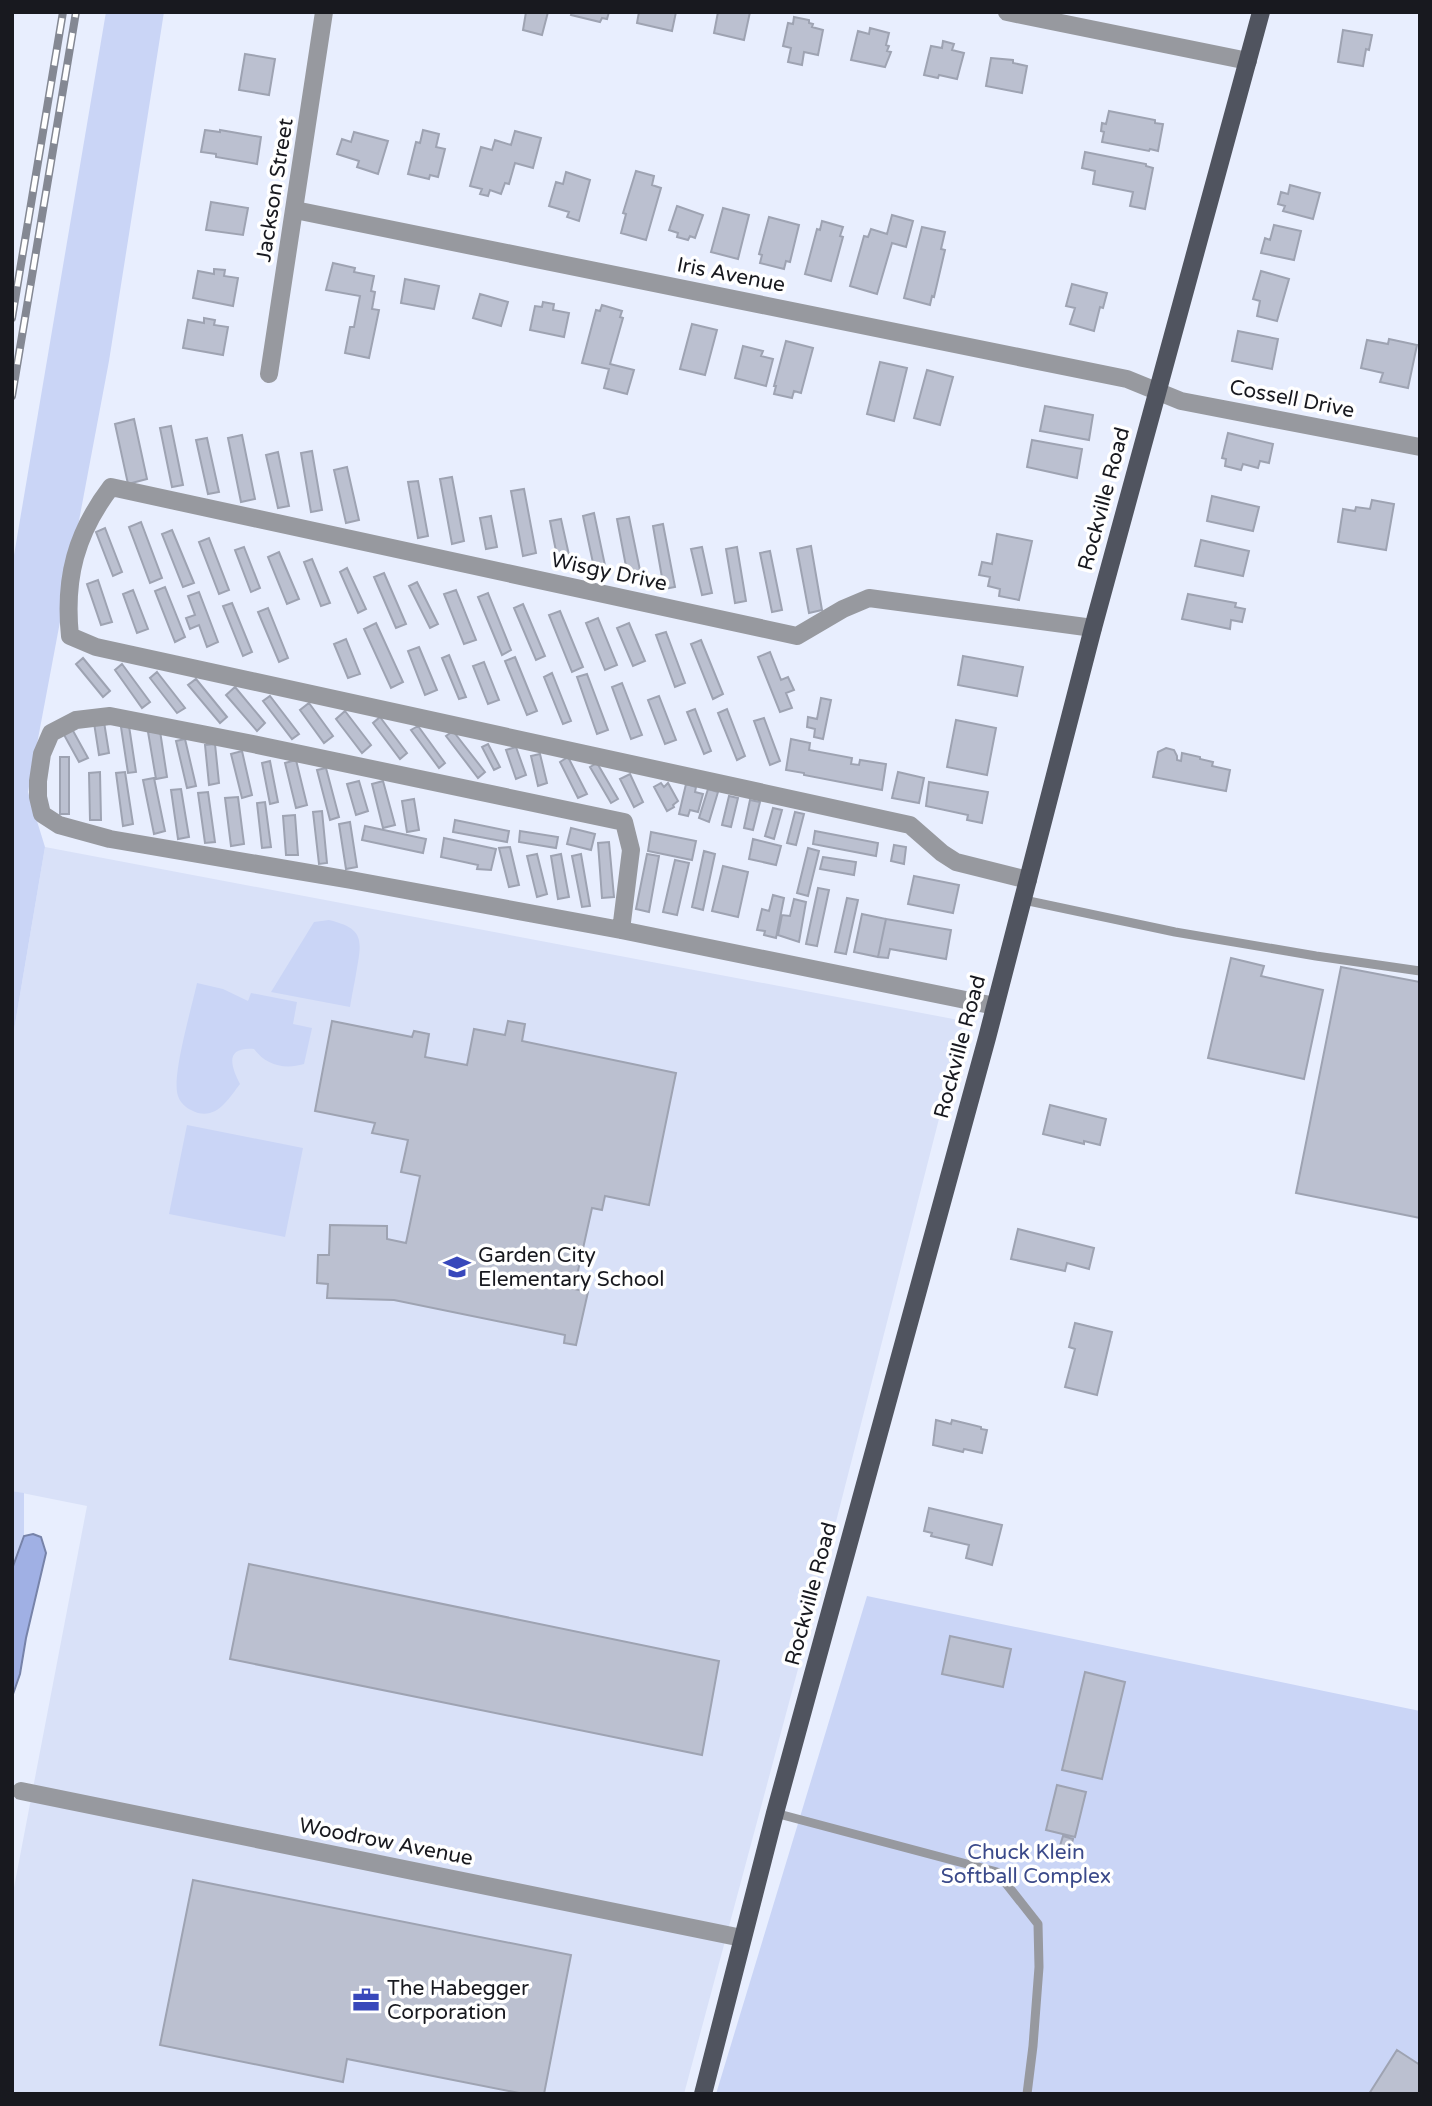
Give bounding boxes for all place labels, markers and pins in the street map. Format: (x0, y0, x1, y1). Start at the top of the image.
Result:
place label: Garden City Elementary School (478, 1243, 665, 1292)
school or university icon: Garden City Elementary School (442, 1252, 472, 1282)
place label: The Habegger Corporation (387, 1976, 529, 2025)
office icon: The Habegger Corporation (351, 1985, 381, 2015)

